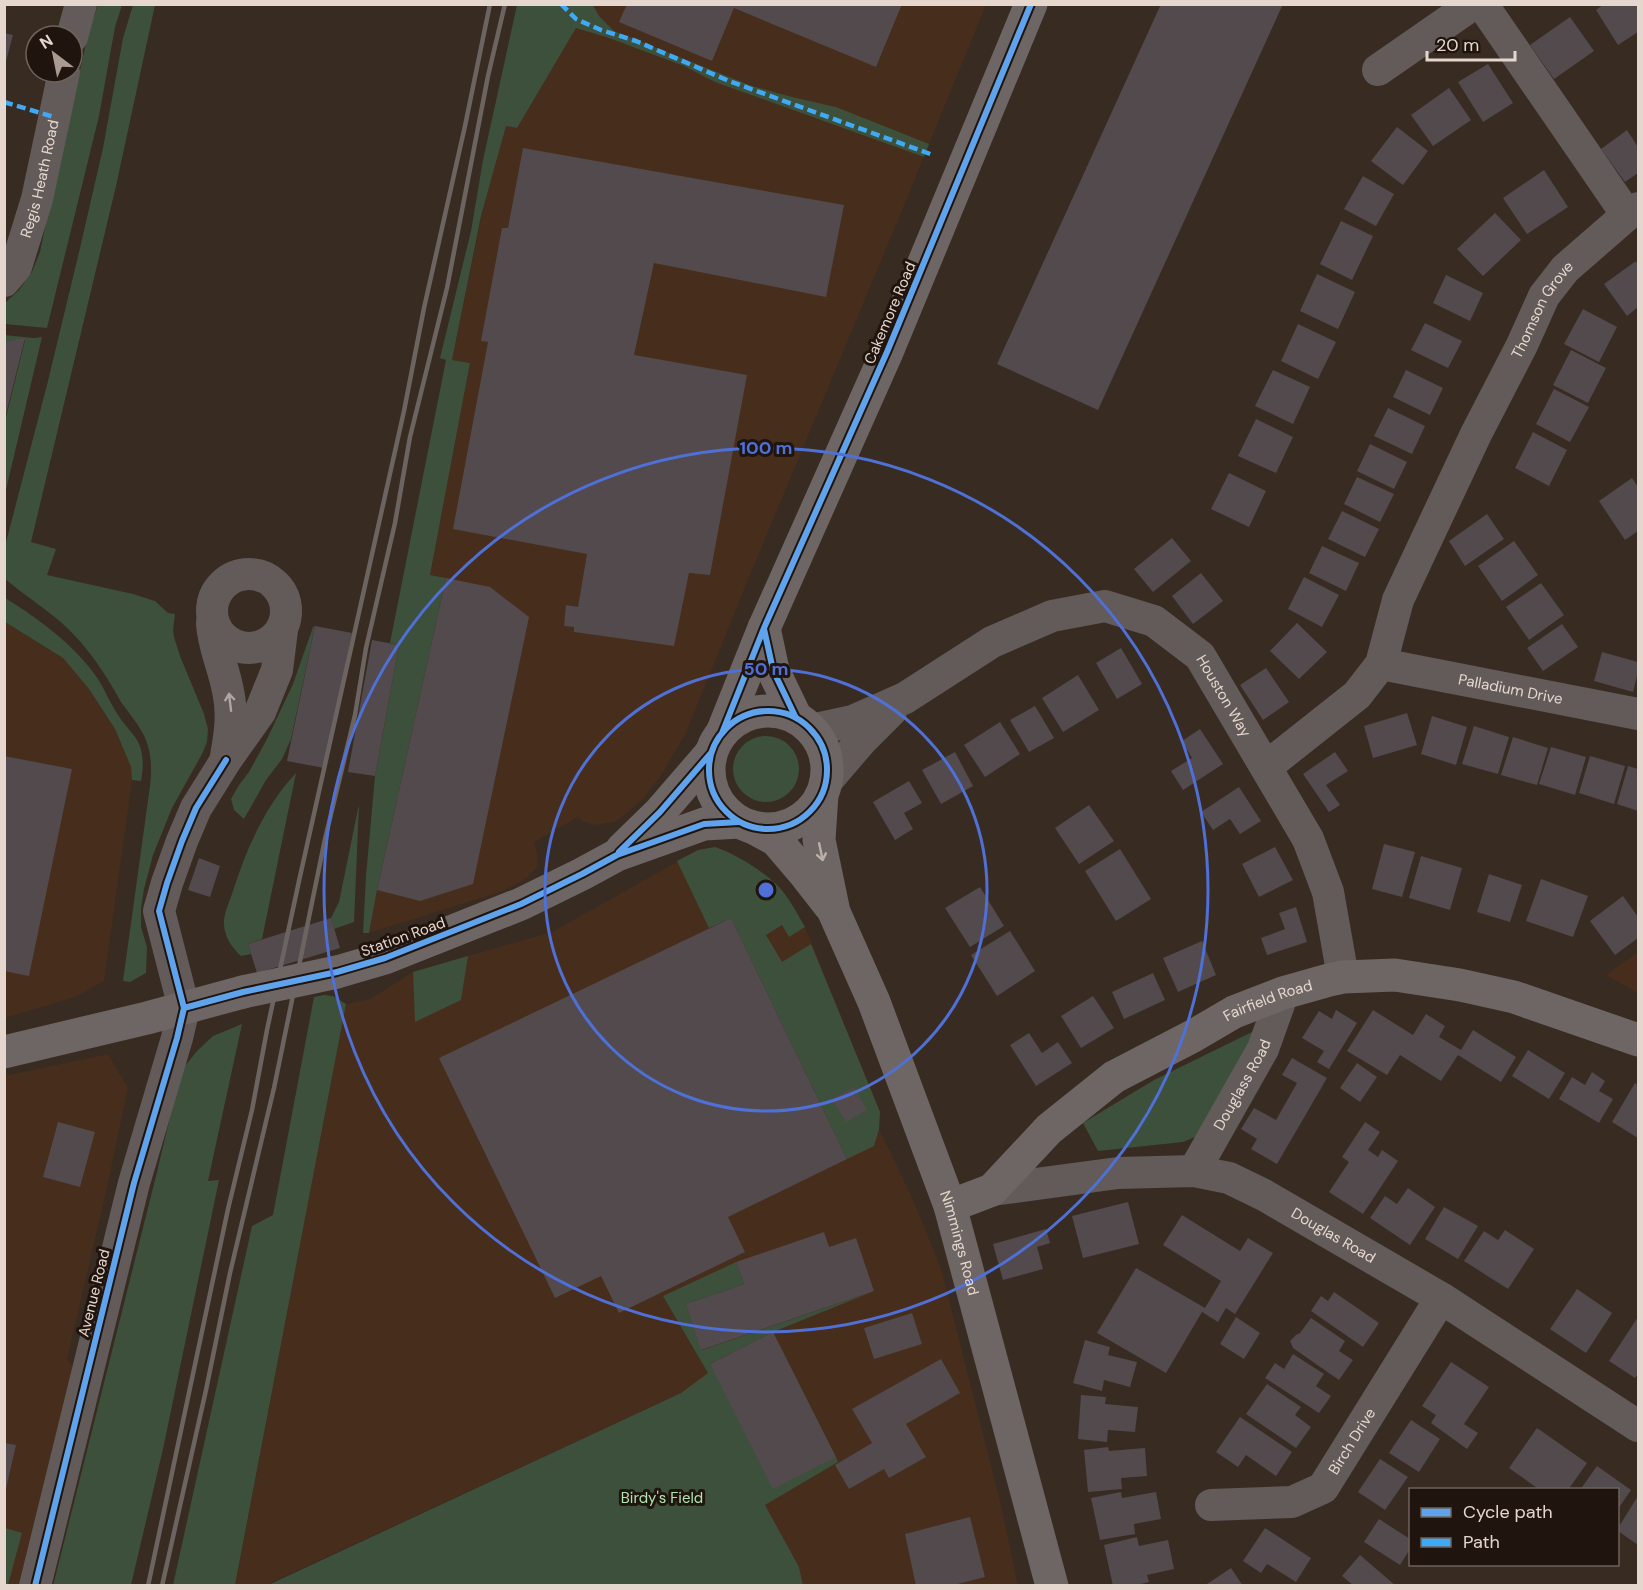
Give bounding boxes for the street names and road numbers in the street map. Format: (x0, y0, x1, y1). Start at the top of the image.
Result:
street label: Regis Heath Road (16, 118, 64, 240)
street label: Thomson Grove (1507, 256, 1577, 362)
street label: Cakemore Road (859, 259, 921, 367)
street label: Houston Way (1192, 651, 1256, 741)
street label: Palladium Drive (1457, 669, 1564, 709)
street label: Station Road (358, 912, 448, 962)
street label: Fairfield Road (1219, 975, 1315, 1026)
street label: Douglass Road (1209, 1036, 1276, 1134)
street label: Nimmings Road (935, 1188, 984, 1298)
street label: Douglas Road (1288, 1203, 1379, 1268)
street label: Avenue Road (73, 1247, 115, 1339)
street label: Birch Drive (1324, 1404, 1380, 1478)

